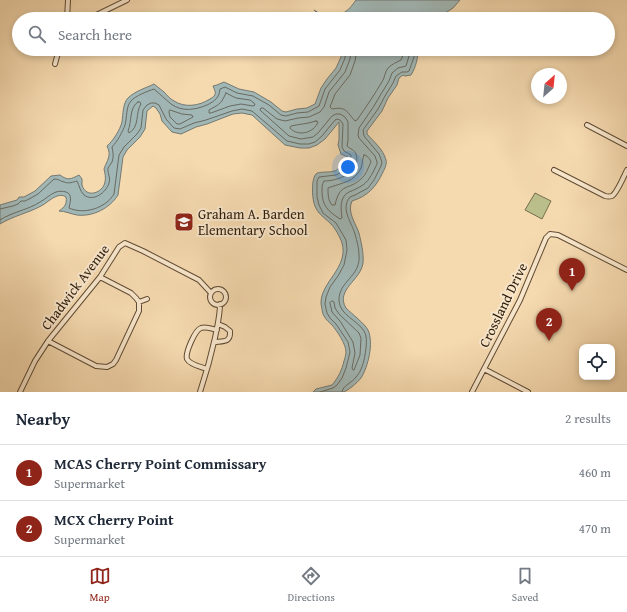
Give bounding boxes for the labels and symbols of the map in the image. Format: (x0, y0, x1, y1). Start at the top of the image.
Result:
north arrow (531, 68, 567, 104)
your location (338, 157, 358, 177)
place label: Graham A. Barden Elementary School (198, 204, 308, 240)
school or university icon: Graham A. Barden Elementary School (173, 211, 195, 233)
street label: Chadwick Avenue (36, 240, 114, 334)
pin: 1 (559, 258, 585, 291)
street label: Crossland Drive (474, 259, 532, 351)
pin: 2 (536, 308, 562, 341)

